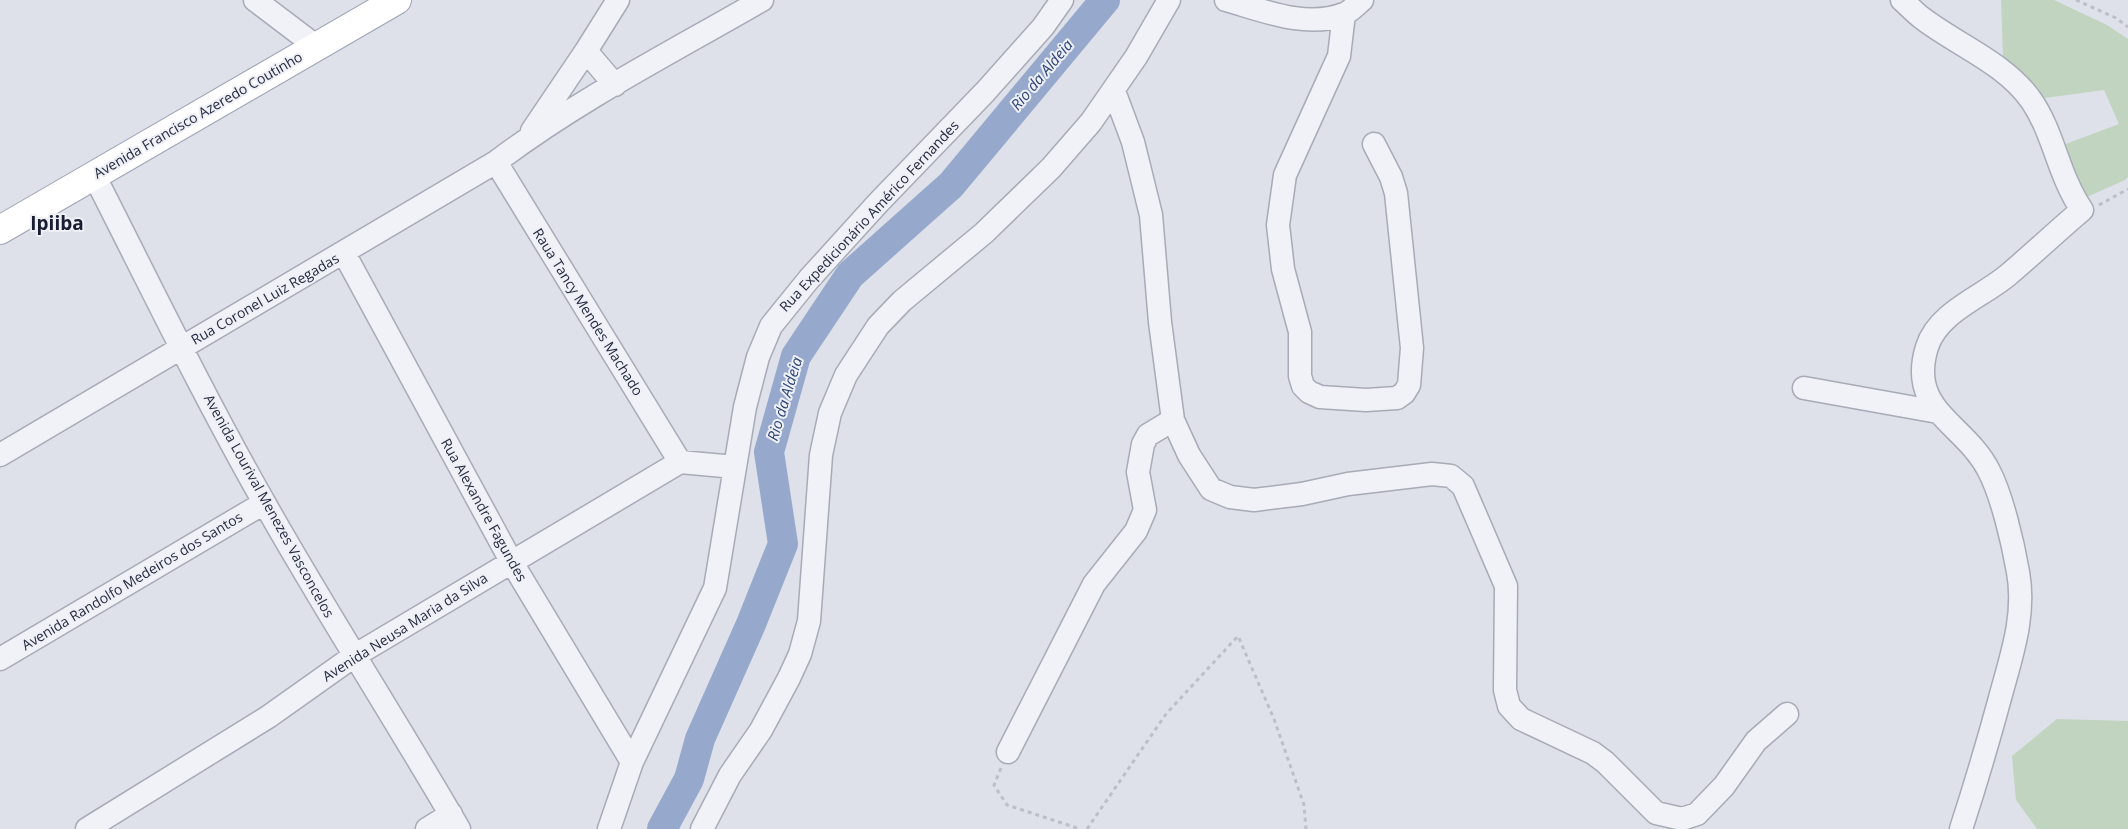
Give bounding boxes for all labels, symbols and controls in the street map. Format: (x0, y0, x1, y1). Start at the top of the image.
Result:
water label: Rio da Aldeia (1006, 34, 1077, 114)
street label: Avenida Francisco Azeredo Coutinho (90, 47, 306, 182)
street label: Rua Expedicionário Américo Fernandes (775, 116, 963, 315)
district label: Ipiiba (30, 210, 84, 236)
street label: Raua Tancy Mendes Machado (529, 224, 648, 399)
street label: Rua Coronel Luiz Regadas (187, 248, 343, 349)
water label: Rio da Aldeia (762, 354, 806, 443)
street label: Avenida Lourival Menezes Vasconcelos (200, 391, 339, 621)
street label: Rua Alexandre Fagundes (437, 435, 532, 585)
street label: Avenida Randolfo Medeiros dos Santos (18, 507, 246, 654)
street label: Avenida Neusa Maria da Silva (319, 568, 491, 685)

